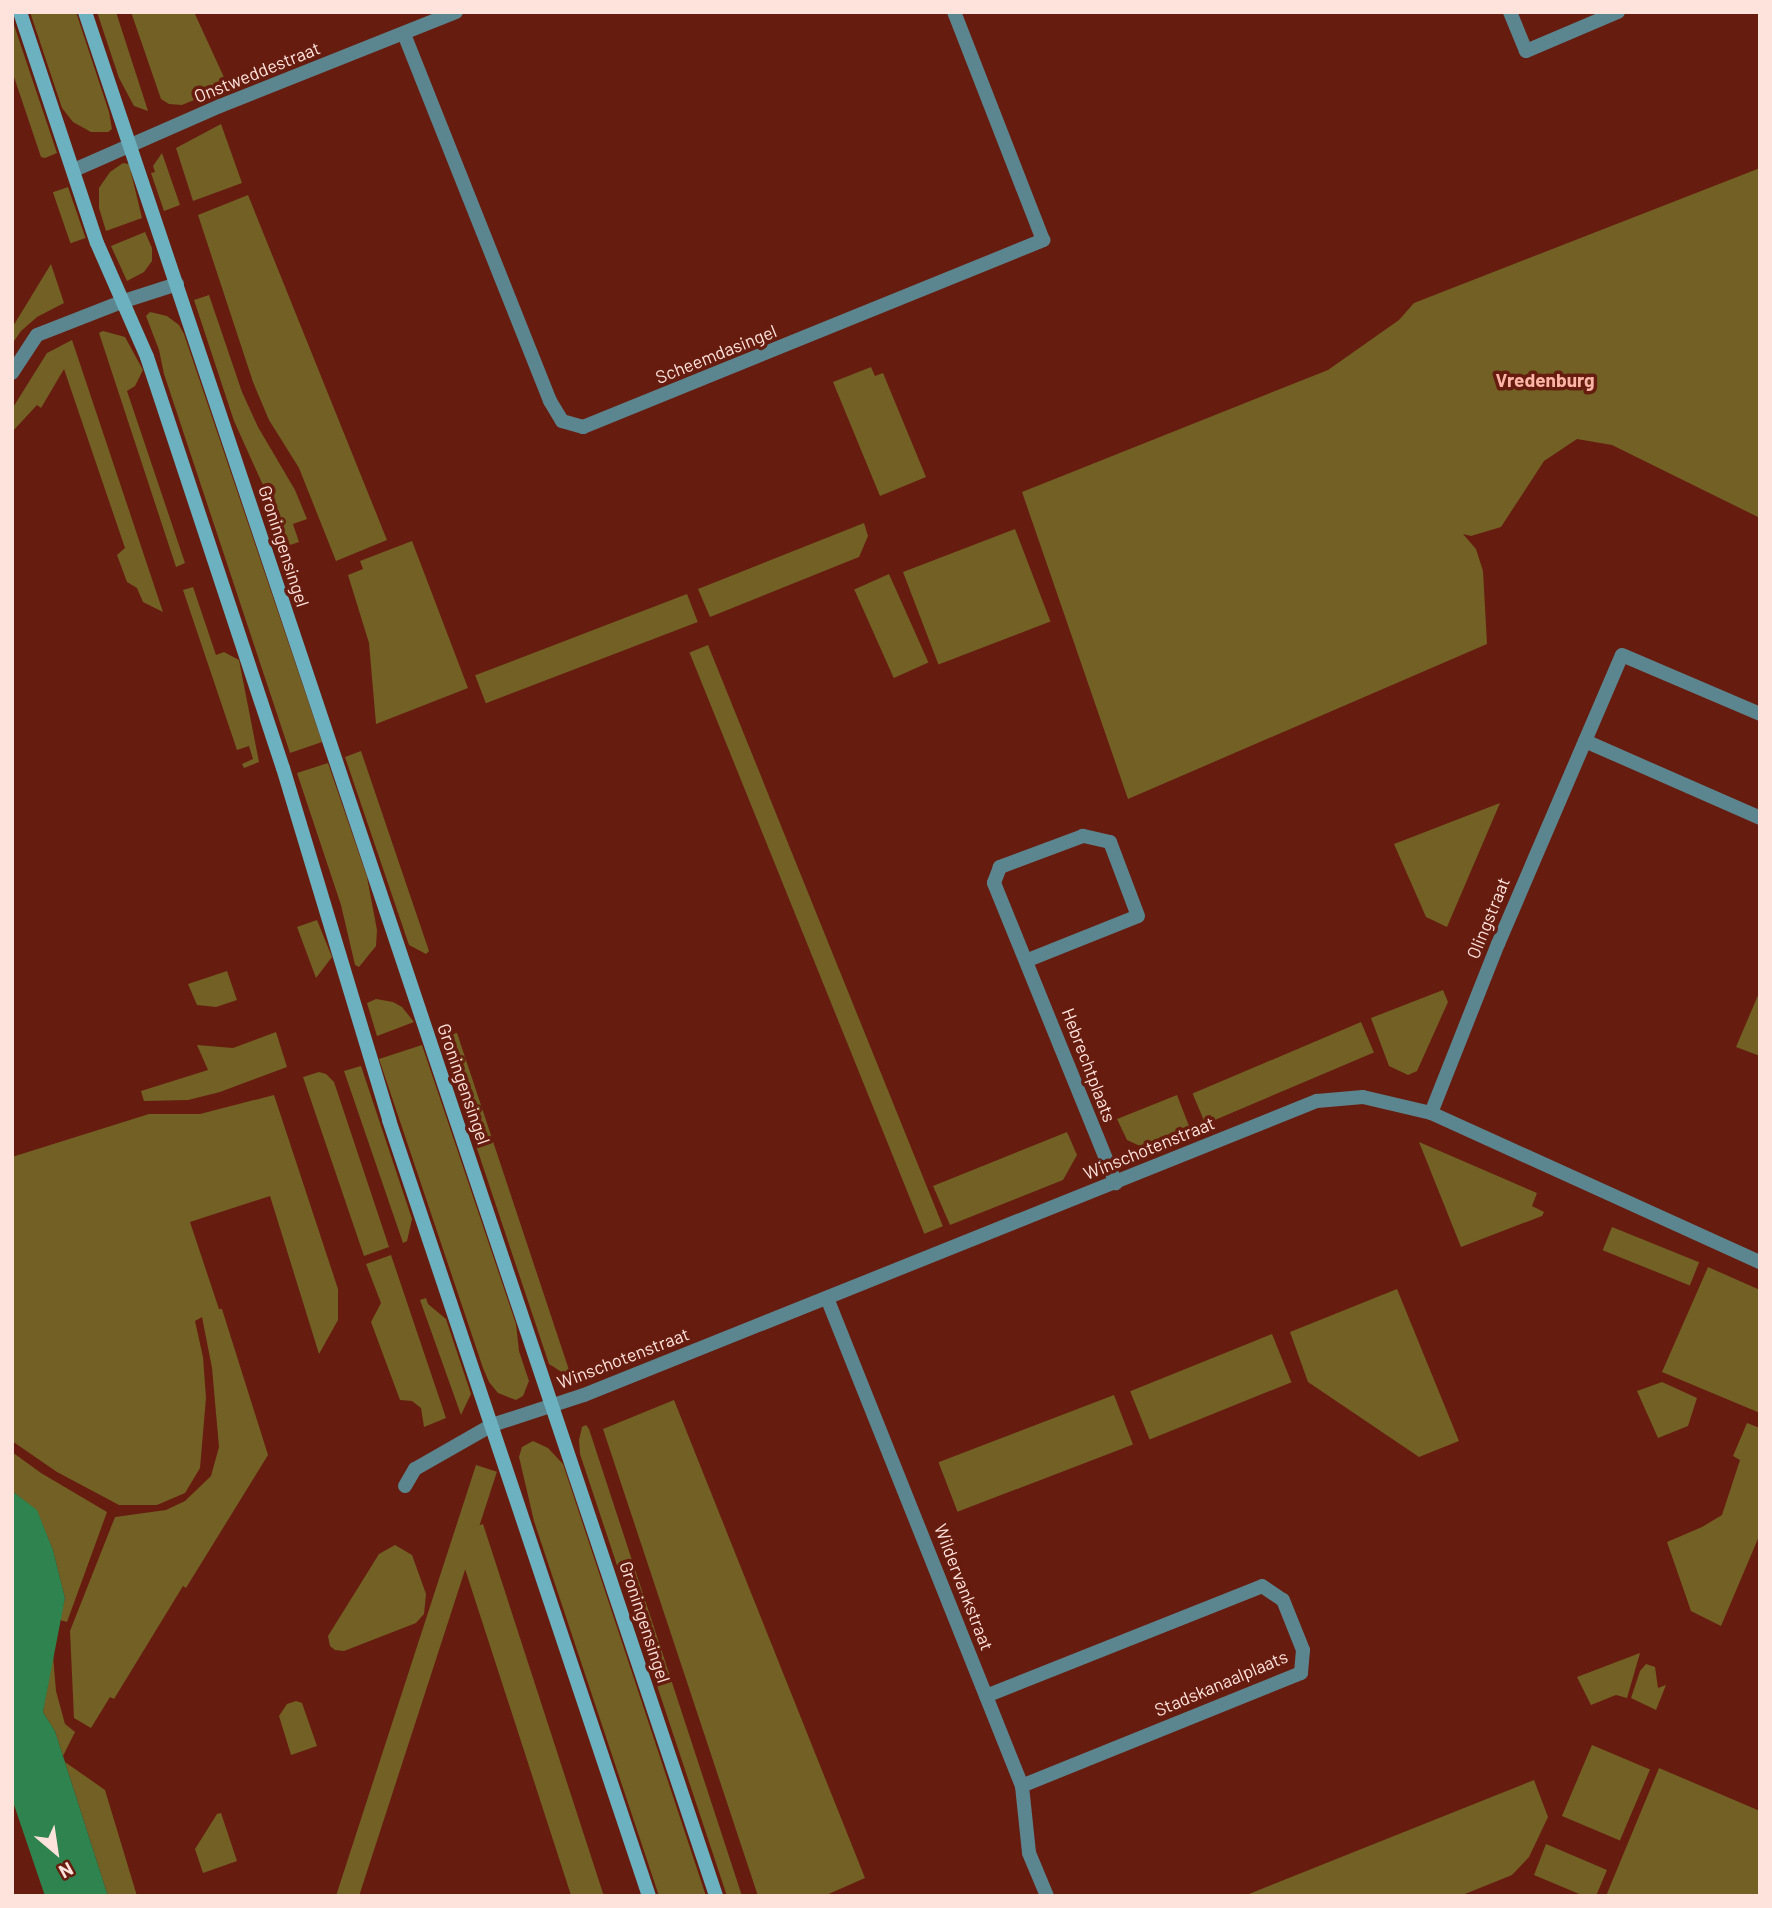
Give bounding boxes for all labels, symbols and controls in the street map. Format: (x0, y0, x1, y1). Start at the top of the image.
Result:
street label: Onstweddestraat (191, 37, 323, 107)
street label: Scheemdasingel (652, 320, 780, 388)
district label: Vredenburg (1496, 369, 1594, 391)
street label: Groningensingel (254, 482, 314, 610)
street label: Olingstraat (1462, 874, 1514, 962)
street label: Hebrechtplaats (1057, 1005, 1121, 1125)
street label: Groningensingel (433, 1021, 495, 1147)
street label: Winschotenstraat (1080, 1112, 1218, 1184)
street label: Winschotenstraat (554, 1323, 692, 1393)
street label: Wildervankstraat (930, 1521, 998, 1653)
street label: Groningensingel (615, 1558, 675, 1686)
street label: Stadskanaalplaats (1151, 1645, 1291, 1721)
north arrow (21, 1817, 91, 1887)
text: N (55, 1858, 78, 1884)

